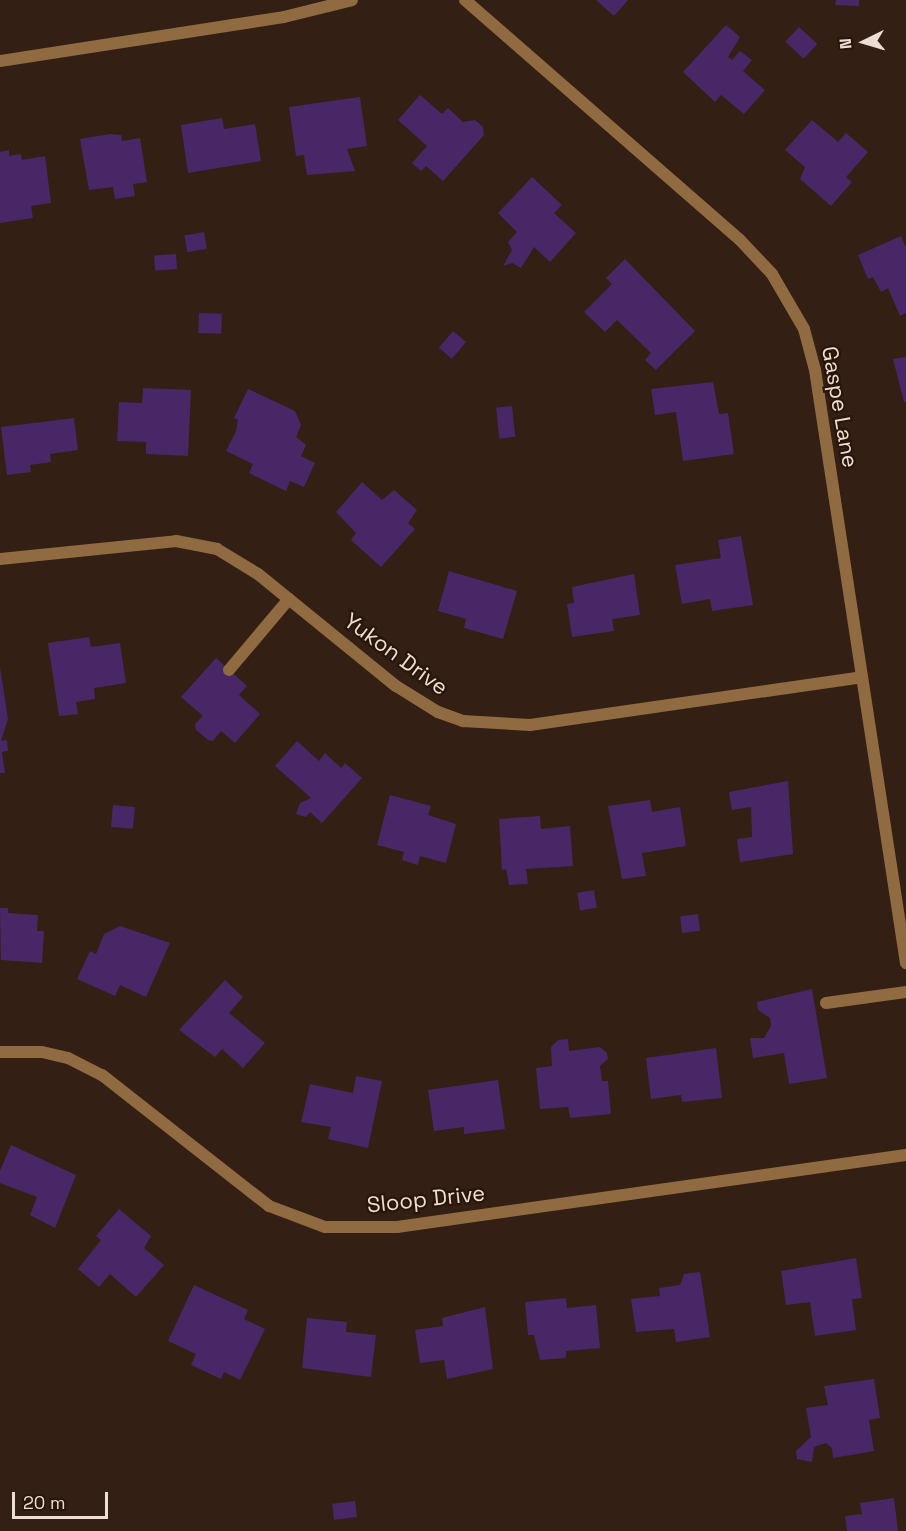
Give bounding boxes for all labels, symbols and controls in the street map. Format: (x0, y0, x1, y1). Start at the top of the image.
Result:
north arrow (834, 12, 894, 72)
text: N (835, 37, 856, 50)
street label: Gaspe Lane (816, 344, 864, 470)
street label: Yukon Drive (339, 607, 453, 701)
street label: Sloop Drive (366, 1180, 486, 1218)
scale bar (15, 1480, 111, 1518)
text: 20 m (23, 1491, 66, 1514)

